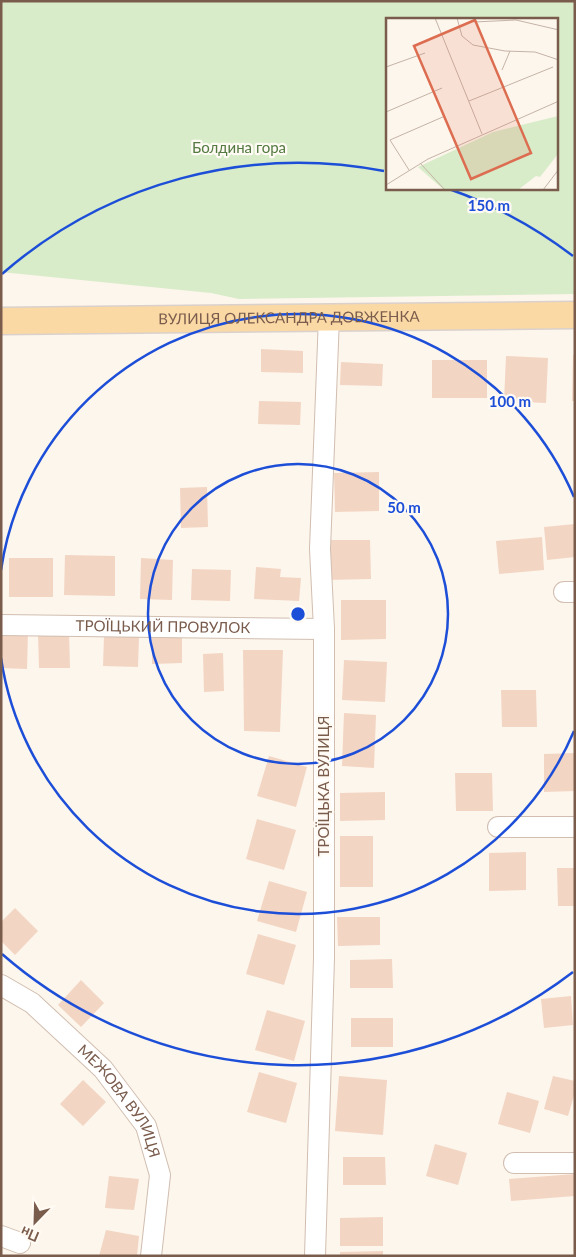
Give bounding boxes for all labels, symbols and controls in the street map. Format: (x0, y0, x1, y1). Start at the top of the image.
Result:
inset map (386, 18, 558, 190)
park label: Болдина гора (192, 138, 286, 156)
text: 150 m (468, 196, 510, 214)
street label: ВУЛИЦЯ ОЛЕКСАНДРА ДОВЖЕНКА (158, 307, 421, 327)
text: 100 m (489, 392, 531, 410)
text: 50 m (387, 498, 421, 516)
centre of rings (289, 605, 307, 623)
street label: ТРОЇЦЬКИЙ ПРОВУЛОК (76, 616, 250, 636)
street label: ТРОЇЦЬКА ВУЛИЦЯ (314, 716, 332, 856)
street label: МЕЖОВА ВУЛИЦЯ (75, 1040, 165, 1159)
north arrow (10, 1197, 60, 1247)
text: Пн (18, 1223, 41, 1246)

